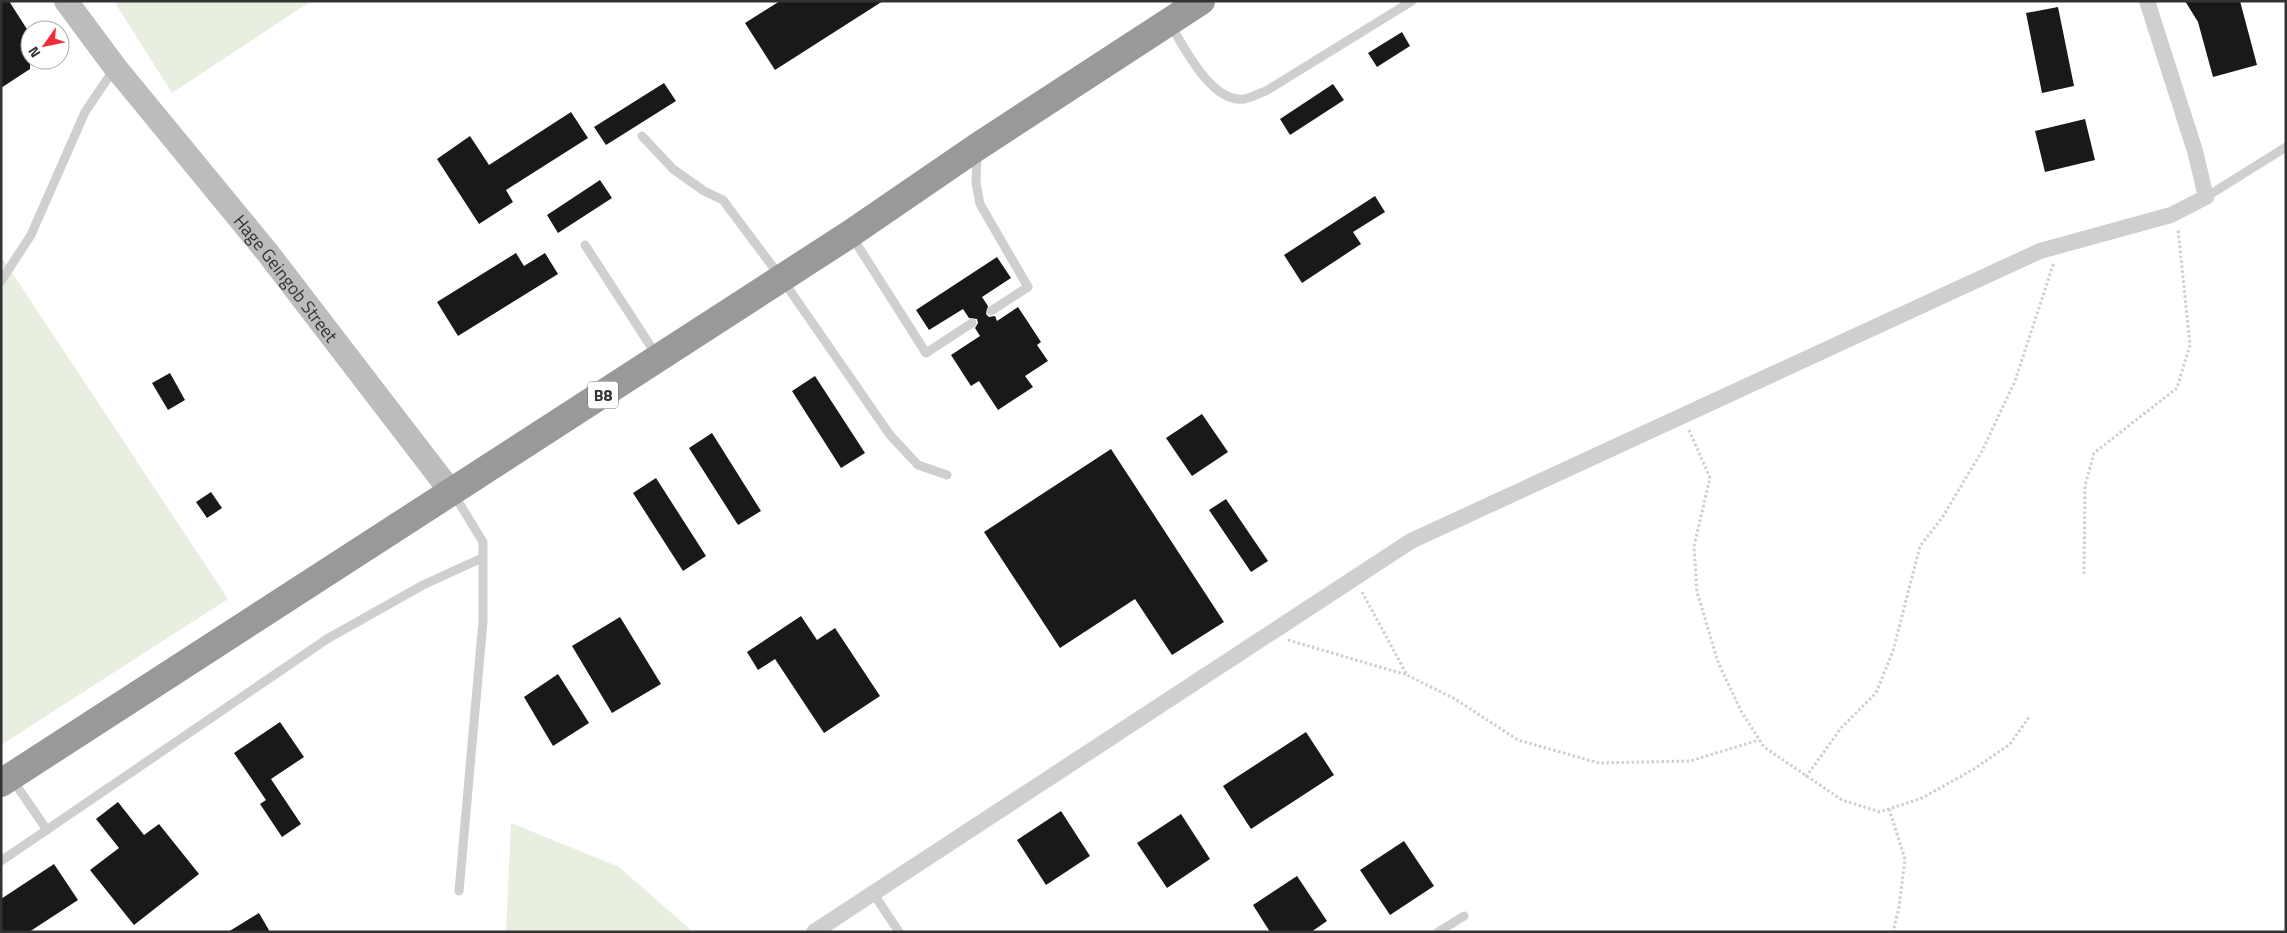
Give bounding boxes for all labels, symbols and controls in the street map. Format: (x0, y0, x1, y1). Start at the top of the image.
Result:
north arrow (20, 20, 70, 70)
text: N (22, 43, 45, 62)
street label: Hage Geingob Street (228, 208, 345, 348)
road number: B8 (588, 382, 618, 408)

